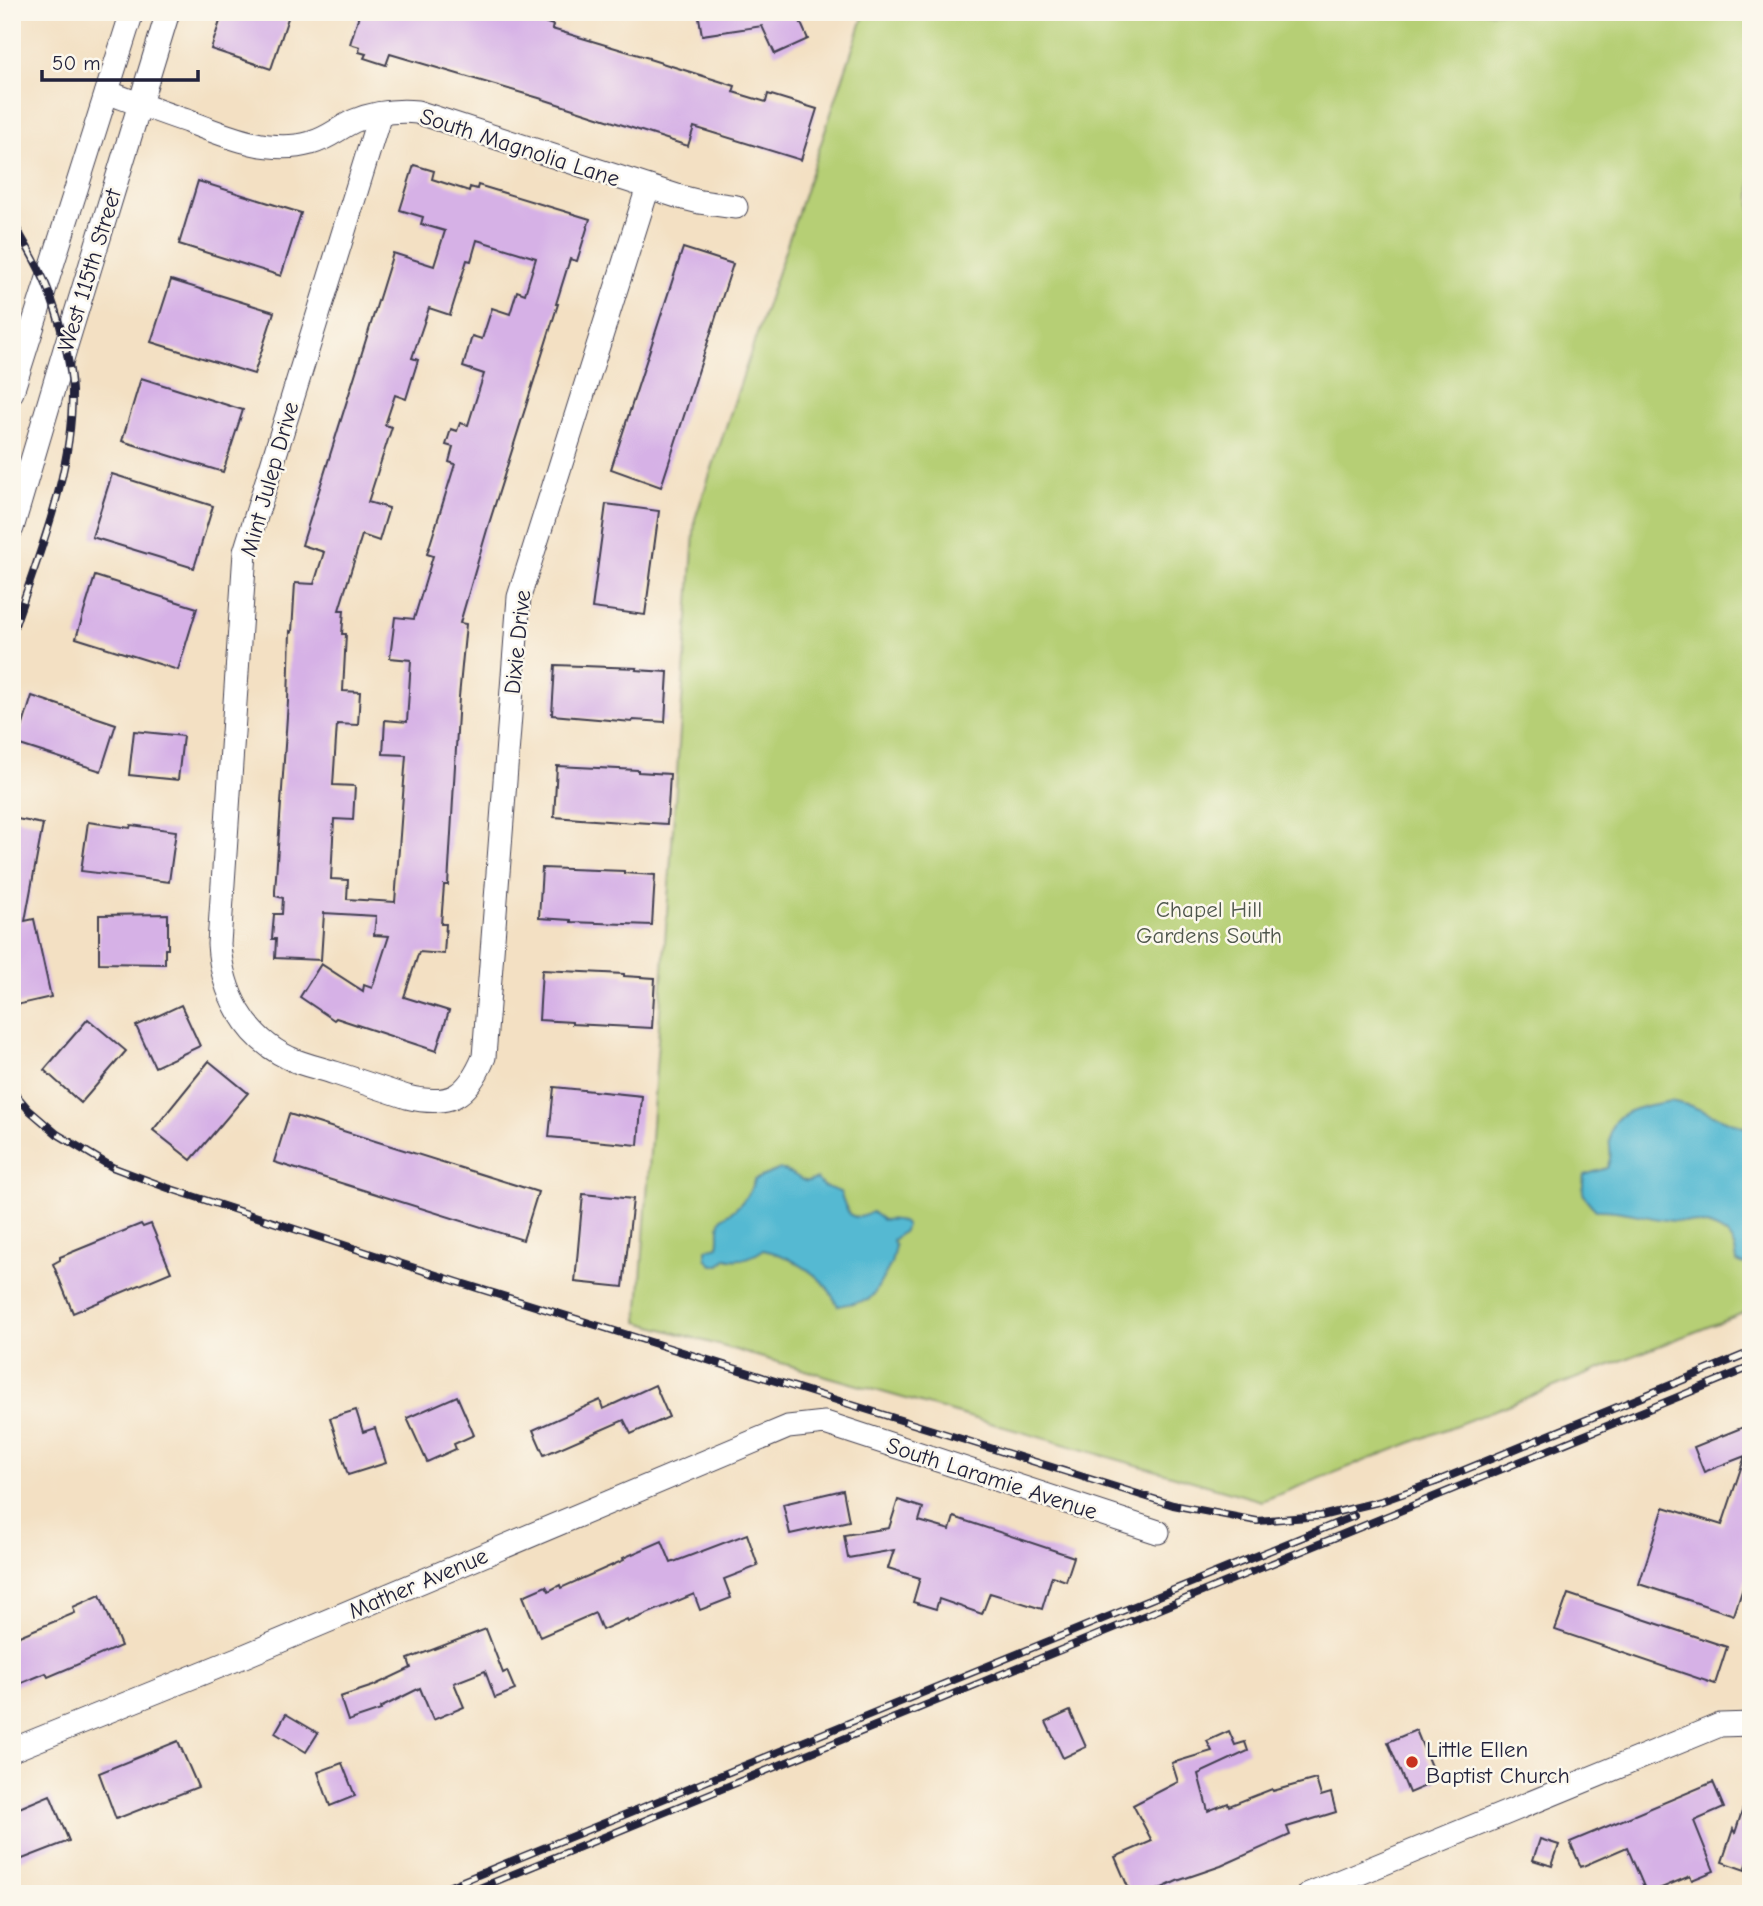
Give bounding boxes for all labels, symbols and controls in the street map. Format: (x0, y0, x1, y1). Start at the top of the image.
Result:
scale bar (42, 38, 198, 82)
text: 50 m (52, 51, 101, 75)
street label: South Magnolia Lane (417, 102, 623, 193)
street label: West 115th Street (52, 184, 127, 355)
street label: Mint Julep Drive (234, 399, 304, 560)
street label: Dixie Drive (499, 589, 536, 695)
park label: Chapel Hill Gardens South (1136, 896, 1282, 949)
street label: South Laramie Avenue (883, 1432, 1101, 1525)
street label: Mather Avenue (345, 1542, 492, 1625)
place label: Little Ellen Baptist Church (1426, 1736, 1570, 1789)
marker: Little Ellen Baptist Church (1404, 1754, 1420, 1770)

